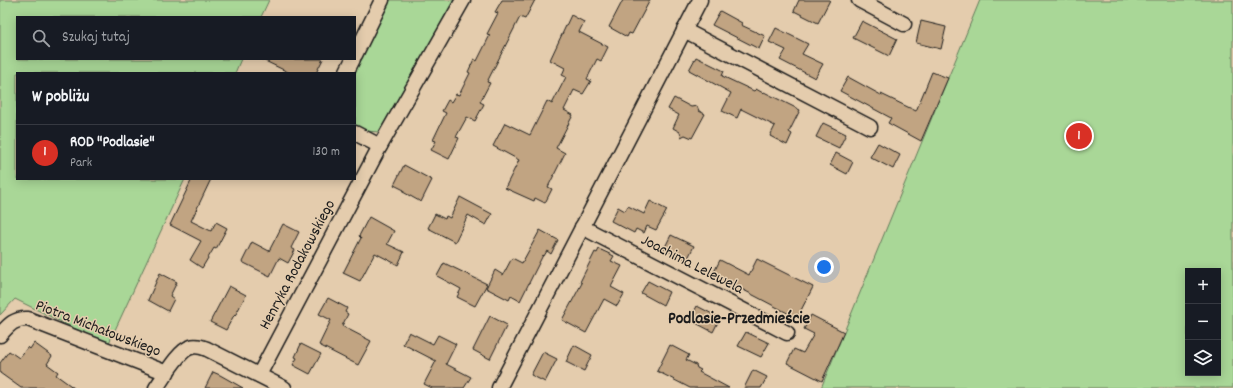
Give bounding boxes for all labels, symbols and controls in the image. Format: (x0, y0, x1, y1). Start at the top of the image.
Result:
search box (16, 16, 356, 60)
icon: search (30, 27, 52, 49)
text: Szukaj tutaj (62, 27, 130, 49)
text: W pobliżu (32, 86, 89, 110)
pin: 1 (1066, 121, 1092, 151)
text: ROD "Podlasie" (70, 132, 155, 154)
text: 1 (44, 143, 46, 162)
text: 130 m (312, 143, 340, 162)
text: Park (70, 154, 92, 173)
street label: Henryka Rodakowskiego (254, 196, 342, 334)
street label: Joachima Lelewela (637, 229, 748, 301)
your location (814, 257, 834, 277)
map controls (1185, 268, 1221, 376)
button: + (1185, 268, 1221, 304)
street label: Piotra Michałowskiego (32, 294, 164, 364)
button: − (1185, 304, 1221, 340)
district label: Podlasie-Przedmieście (668, 308, 810, 332)
button: layers (1185, 340, 1221, 376)

